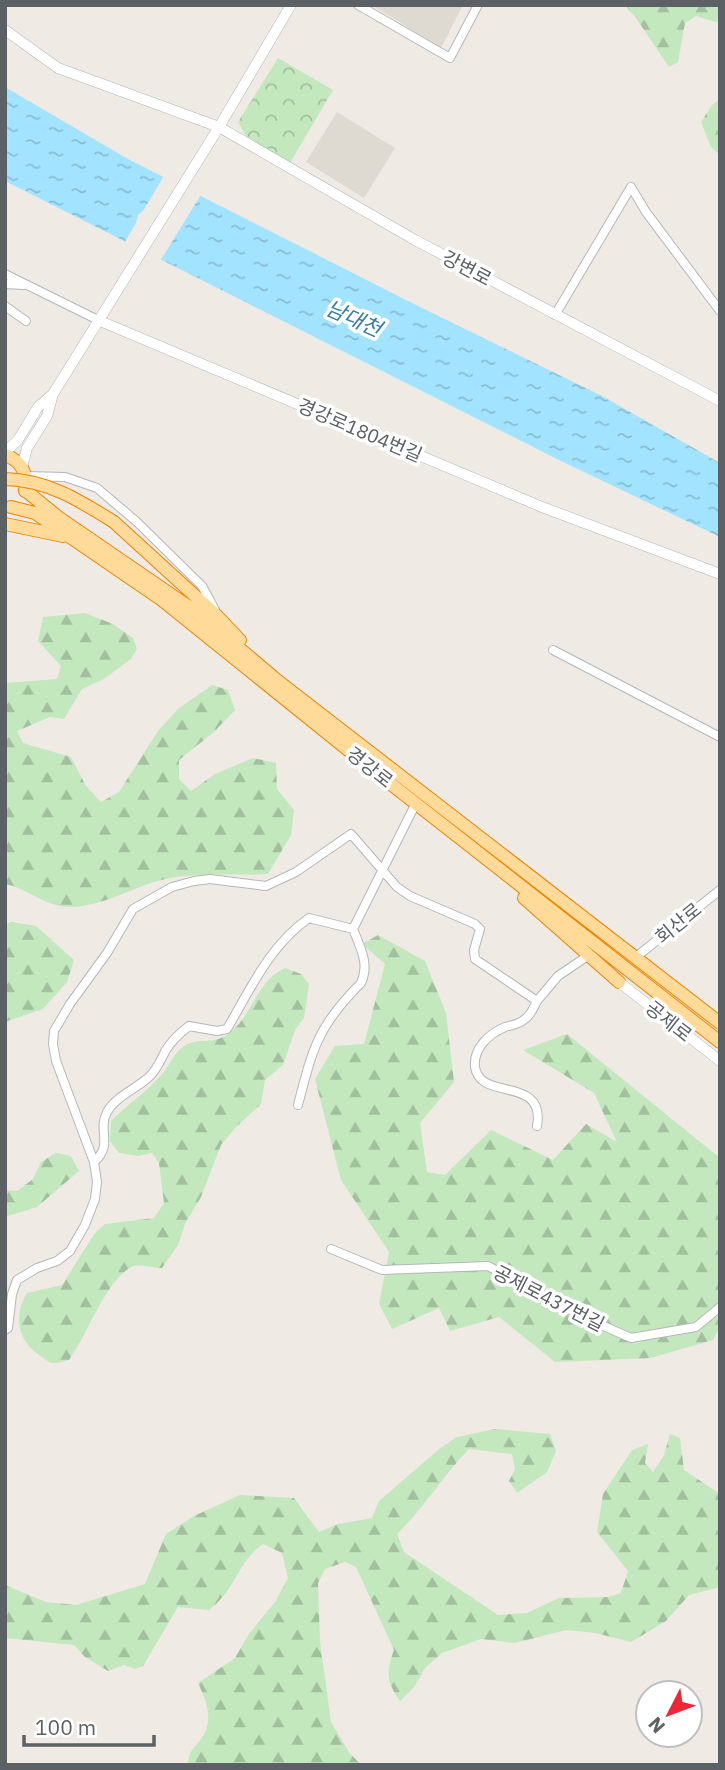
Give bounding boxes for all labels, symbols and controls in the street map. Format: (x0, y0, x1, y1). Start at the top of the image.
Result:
street label: 강변로 (438, 245, 496, 291)
water label: 남대천 (322, 293, 389, 344)
street label: 경강로1804번길 (294, 393, 426, 467)
street label: 경강로 (342, 741, 398, 793)
street label: 회산로 (650, 897, 706, 949)
street label: 공제로 (641, 995, 697, 1047)
street label: 공제로437번길 (489, 1260, 609, 1336)
north arrow (634, 1679, 704, 1749)
scale bar (24, 1704, 154, 1748)
text: N (643, 1712, 670, 1739)
text: 100 m (35, 1713, 96, 1741)

